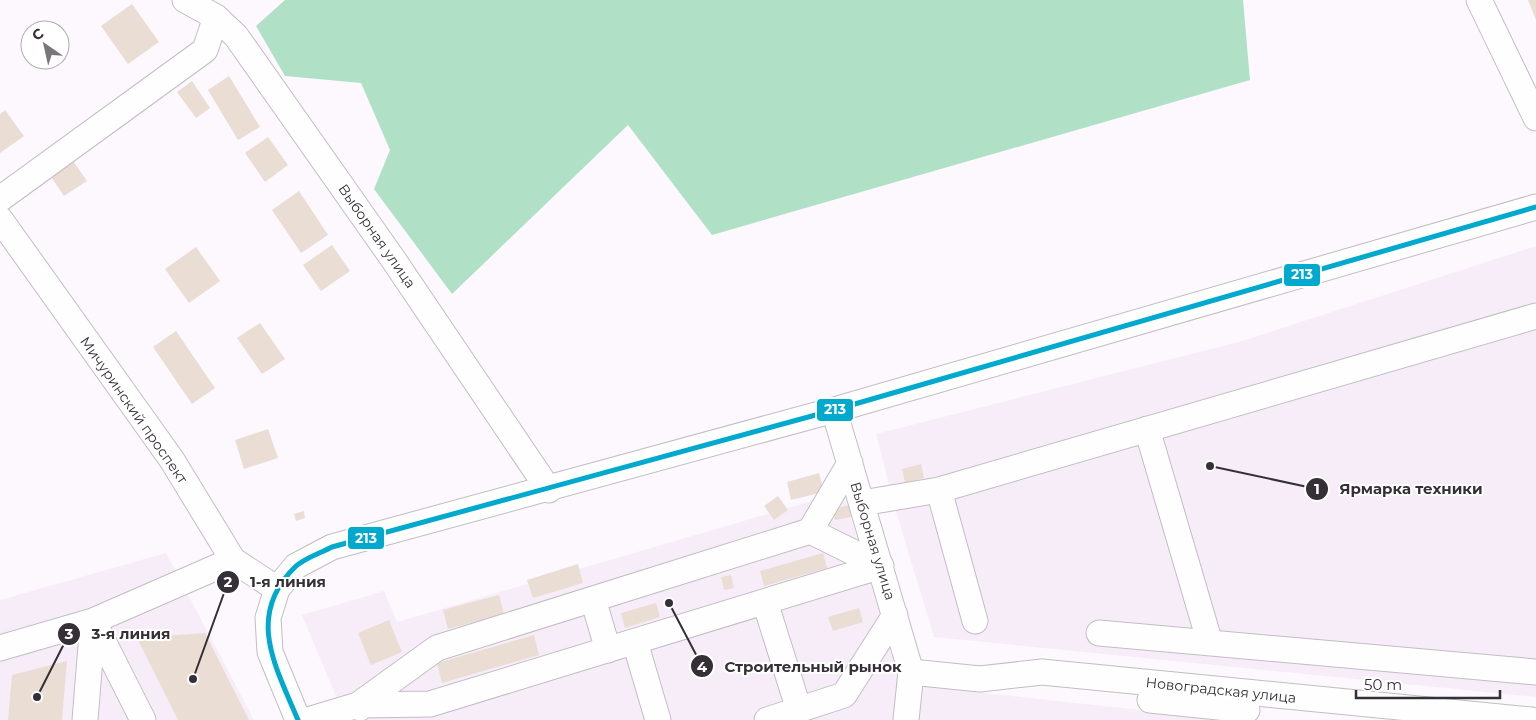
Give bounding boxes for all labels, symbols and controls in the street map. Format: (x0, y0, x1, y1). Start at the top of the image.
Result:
north arrow (20, 20, 70, 70)
text: С (28, 24, 47, 45)
street label: Выборная улица (334, 181, 420, 291)
line badge: 213 (1283, 263, 1321, 287)
text: 213 (1291, 265, 1313, 283)
street label: Мичуринский проспект (76, 333, 192, 487)
line badge: 213 (816, 398, 854, 422)
text: 213 (824, 400, 846, 418)
callout: Ярмарка техники (1304, 474, 1493, 504)
text: 1 (1314, 479, 1320, 498)
text: Ярмарка техники (1339, 479, 1483, 498)
street label: Выборная улица (846, 480, 900, 602)
line badge: 213 (347, 526, 385, 550)
text: 213 (355, 529, 377, 547)
callout: 1-я линия (215, 567, 336, 597)
text: 2 (224, 572, 233, 591)
text: 1-я линия (250, 572, 326, 591)
callout: 3-я линия (56, 619, 180, 649)
text: 3 (64, 624, 74, 643)
text: 3-я линия (90, 624, 171, 643)
callout: Строительный рынок (689, 651, 912, 681)
text: 4 (697, 657, 708, 676)
text: Строительный рынок (724, 657, 902, 676)
scale bar (1356, 668, 1500, 700)
street label: Новоградская улица (1145, 673, 1297, 707)
text: 50 m (1364, 675, 1402, 694)

